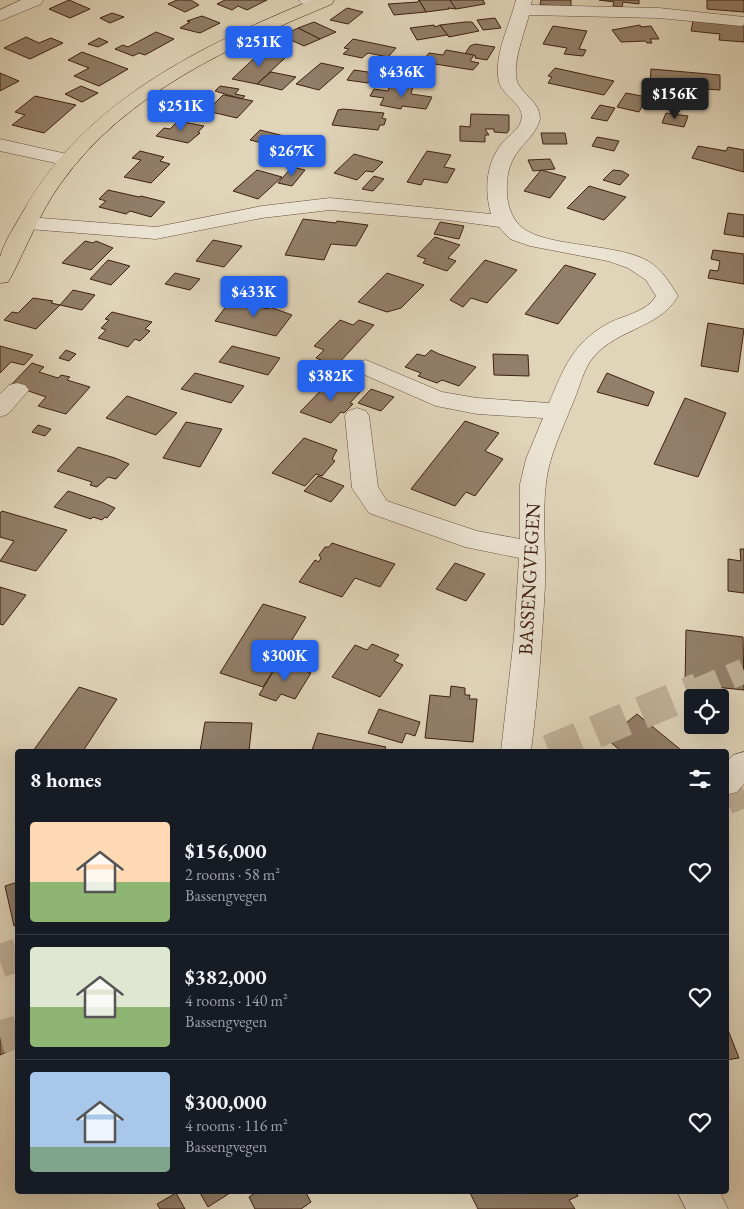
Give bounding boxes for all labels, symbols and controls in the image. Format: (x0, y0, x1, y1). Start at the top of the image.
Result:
pin: $251K (224, 26, 294, 68)
text: $251K (237, 31, 281, 52)
pin: $436K (367, 56, 437, 98)
text: $436K (380, 61, 424, 82)
pin: $156K (640, 78, 710, 120)
text: $156K (653, 83, 697, 104)
pin: $251K (146, 90, 216, 132)
text: $251K (159, 95, 203, 116)
pin: $267K (257, 134, 327, 177)
text: $267K (270, 140, 314, 161)
pin: $433K (219, 276, 289, 318)
text: $433K (232, 281, 276, 302)
pin: $382K (296, 360, 366, 402)
text: $382K (309, 365, 353, 386)
street label: BASSENGVEGEN (512, 502, 546, 656)
pin: $300K (250, 640, 320, 682)
text: $300K (263, 645, 307, 666)
map controls (684, 689, 729, 734)
button: locate (684, 689, 729, 734)
icon: filters (686, 765, 714, 793)
text: 8 homes (30, 766, 102, 793)
text: $156,000 (185, 837, 267, 864)
icon: home (70, 842, 130, 902)
icon: heart (686, 858, 714, 886)
text: 2 rooms · 58 m² (185, 864, 280, 885)
text: Bassengvegen (185, 885, 267, 906)
text: $382,000 (185, 963, 267, 990)
icon: home (70, 967, 130, 1027)
icon: heart (686, 983, 714, 1011)
text: 4 rooms · 140 m² (185, 990, 288, 1011)
text: Bassengvegen (185, 1011, 267, 1032)
text: $300,000 (185, 1088, 267, 1115)
icon: home (70, 1092, 130, 1152)
icon: heart (686, 1108, 714, 1136)
text: 4 rooms · 116 m² (185, 1115, 288, 1136)
text: Bassengvegen (185, 1136, 267, 1157)

